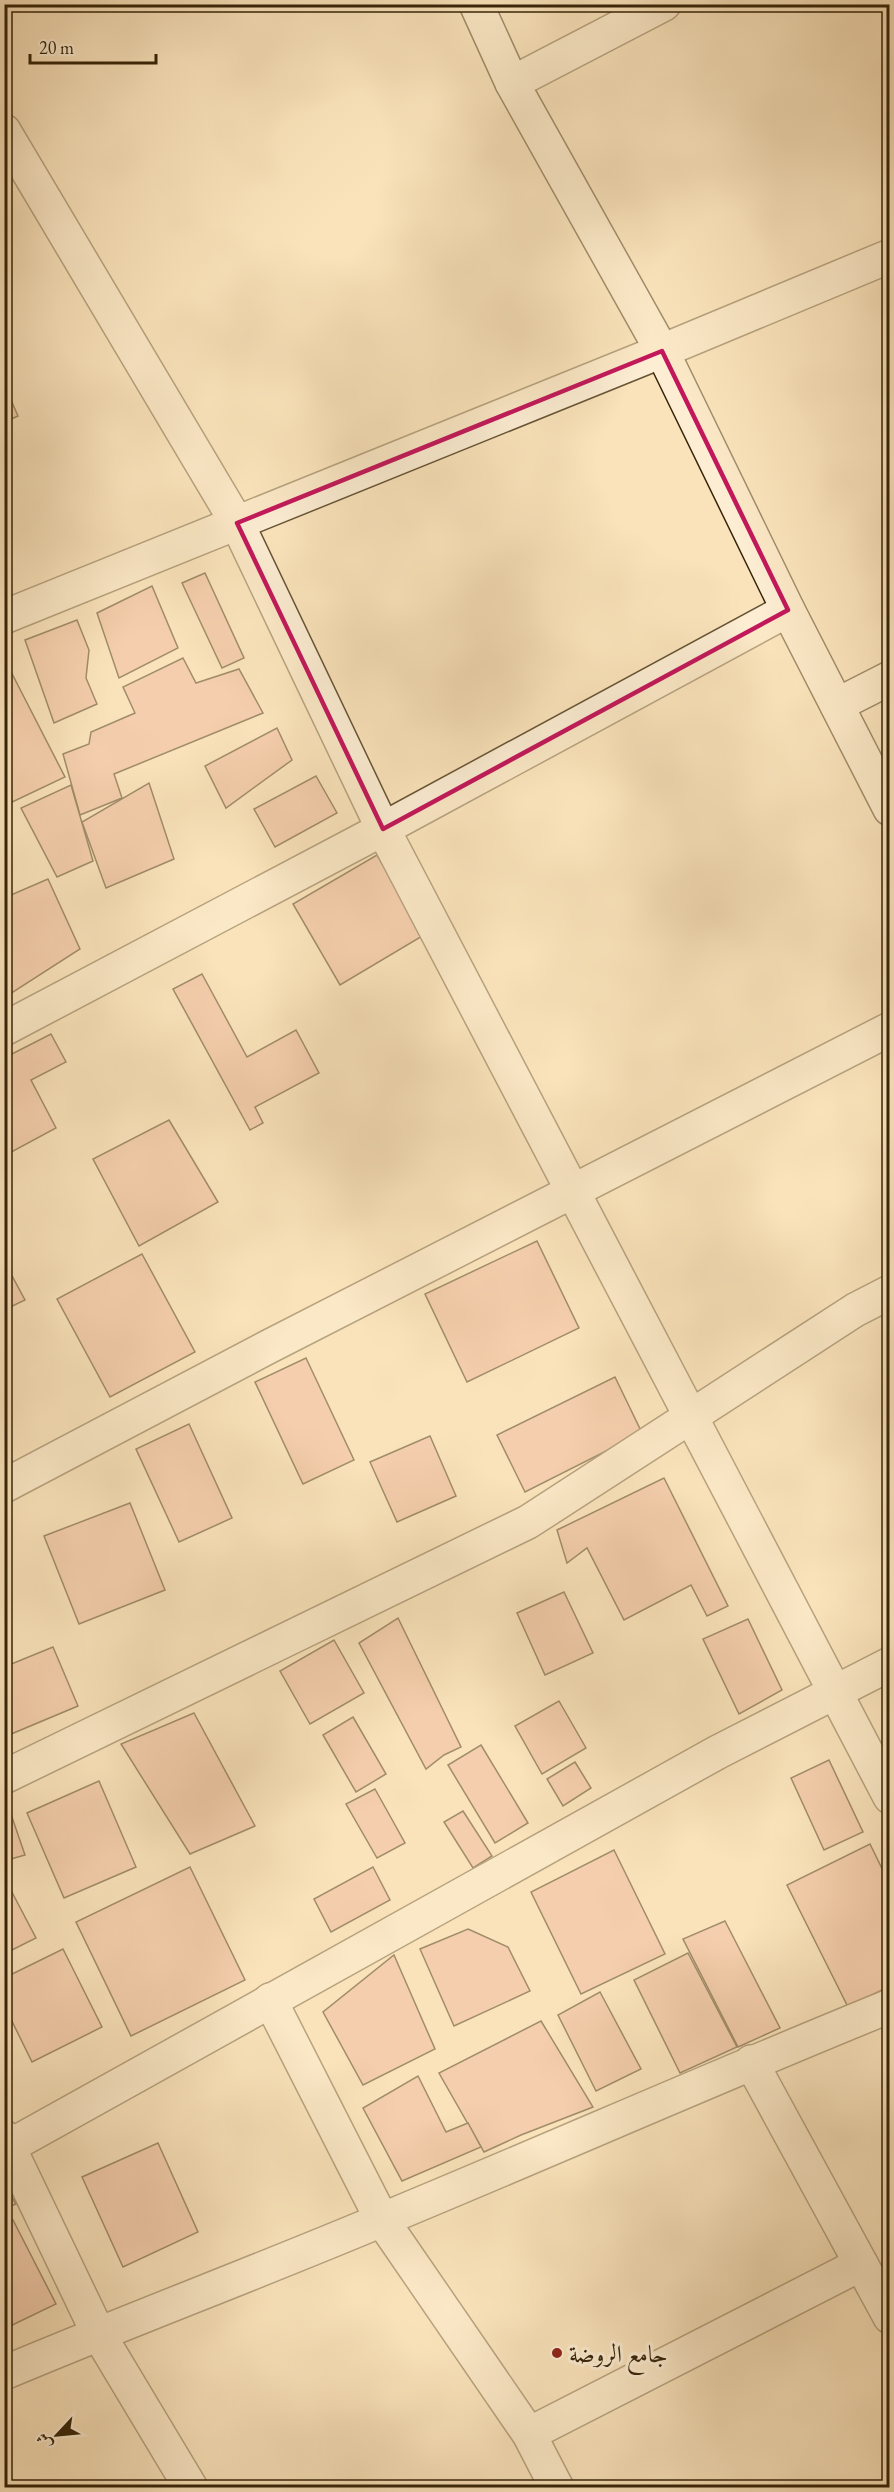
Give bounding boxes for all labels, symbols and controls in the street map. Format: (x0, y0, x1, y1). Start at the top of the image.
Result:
scale bar (30, 27, 156, 65)
text: 20 m (39, 36, 74, 59)
place label: جامع الروضة (569, 2338, 668, 2376)
marker: جامع الروضة (550, 2346, 564, 2360)
north arrow (27, 2405, 87, 2465)
text: ش (31, 2430, 57, 2453)

